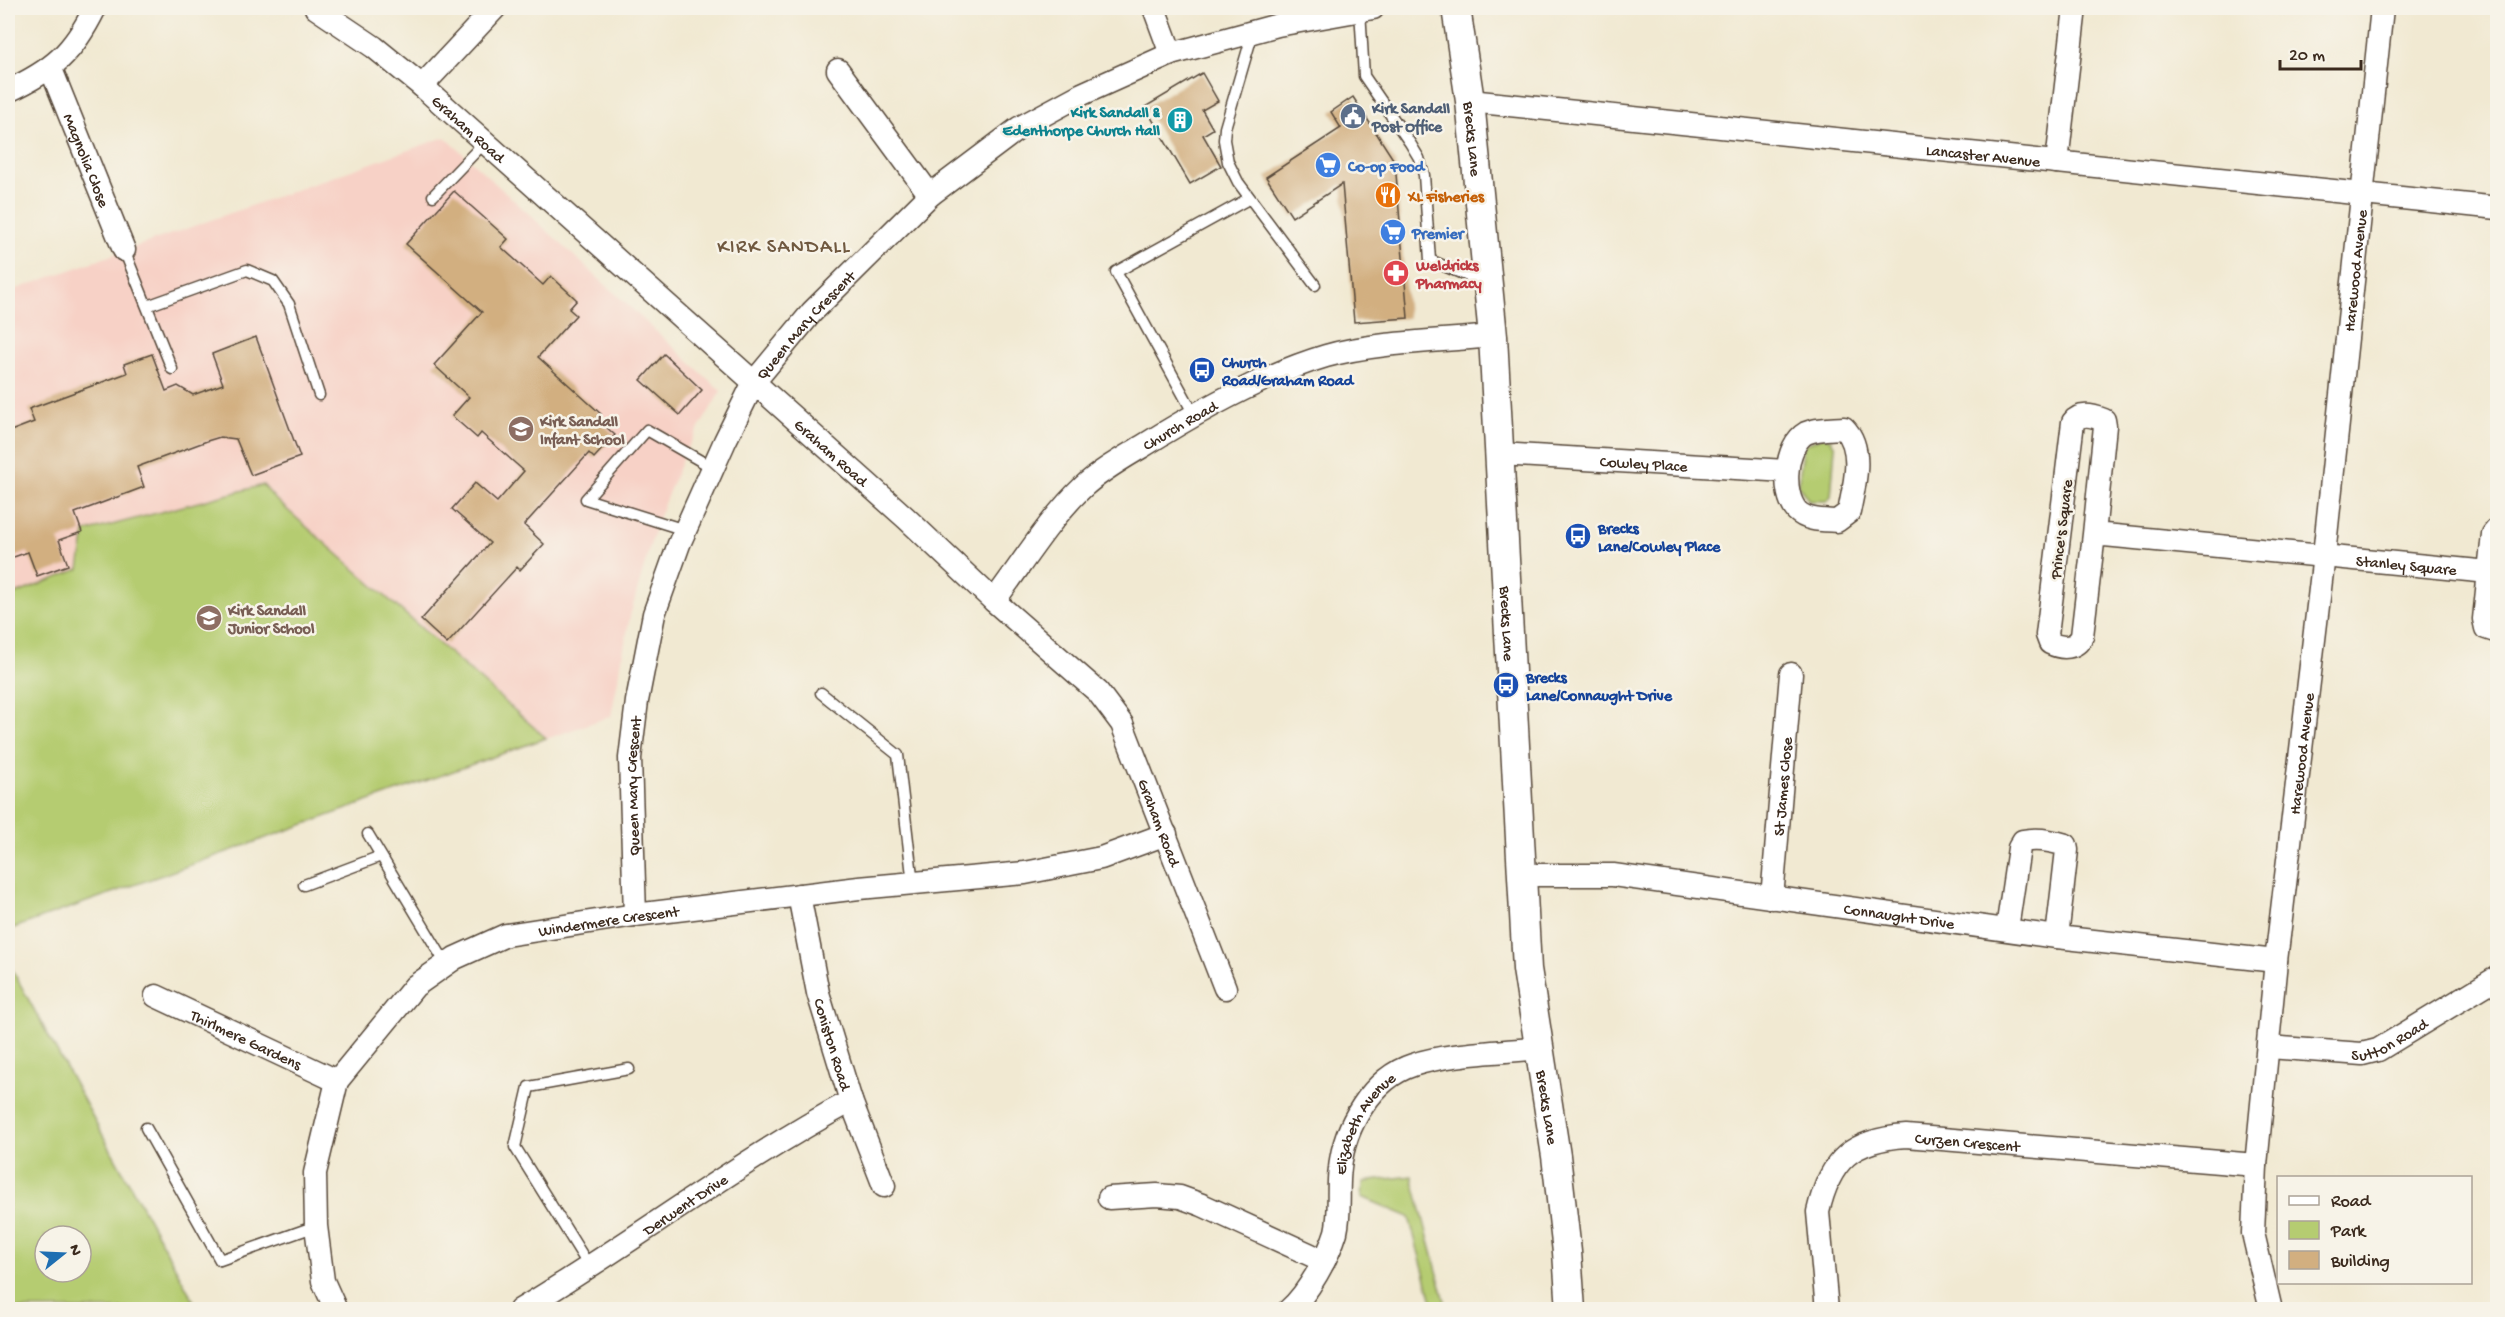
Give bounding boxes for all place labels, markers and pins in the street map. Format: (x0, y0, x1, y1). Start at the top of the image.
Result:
public building icon: Kirk Sandall Post Office (1338, 101, 1368, 131)
place label: Kirk Sandall Post Office (1371, 101, 1451, 138)
place label: Kirk Sandall & Edenthorpe Church Hall (1002, 105, 1161, 142)
building icon: Kirk Sandall & Edenthorpe Church Hall (1165, 105, 1195, 135)
supermarket icon: Co-op Food (1313, 150, 1343, 180)
place label: Co-op Food (1347, 159, 1426, 178)
restaurant icon: XL Fisheries (1373, 180, 1403, 210)
place label: XL Fisheries (1407, 189, 1485, 208)
supermarket icon: Premier (1378, 217, 1408, 247)
place label: Premier (1411, 226, 1466, 245)
pharmacy icon: Weldricks Pharmacy (1381, 258, 1411, 288)
place label: Weldricks Pharmacy (1415, 258, 1482, 295)
bus stop icon: Church Road/Graham Road (1187, 355, 1217, 385)
place label: Church Road/Graham Road (1221, 355, 1355, 392)
school or university icon: Kirk Sandall Infant School (506, 414, 536, 444)
place label: Kirk Sandall Infant School (539, 414, 625, 451)
bus stop icon: Brecks Lane/Cowley Place (1563, 521, 1593, 551)
place label: Brecks Lane/Cowley Place (1597, 521, 1721, 558)
school or university icon: Kirk Sandall Junior School (194, 603, 224, 633)
place label: Kirk Sandall Junior School (227, 603, 315, 640)
bus stop icon: Brecks Lane/Connaught Drive (1491, 670, 1521, 700)
place label: Brecks Lane/Connaught Drive (1525, 670, 1673, 707)

